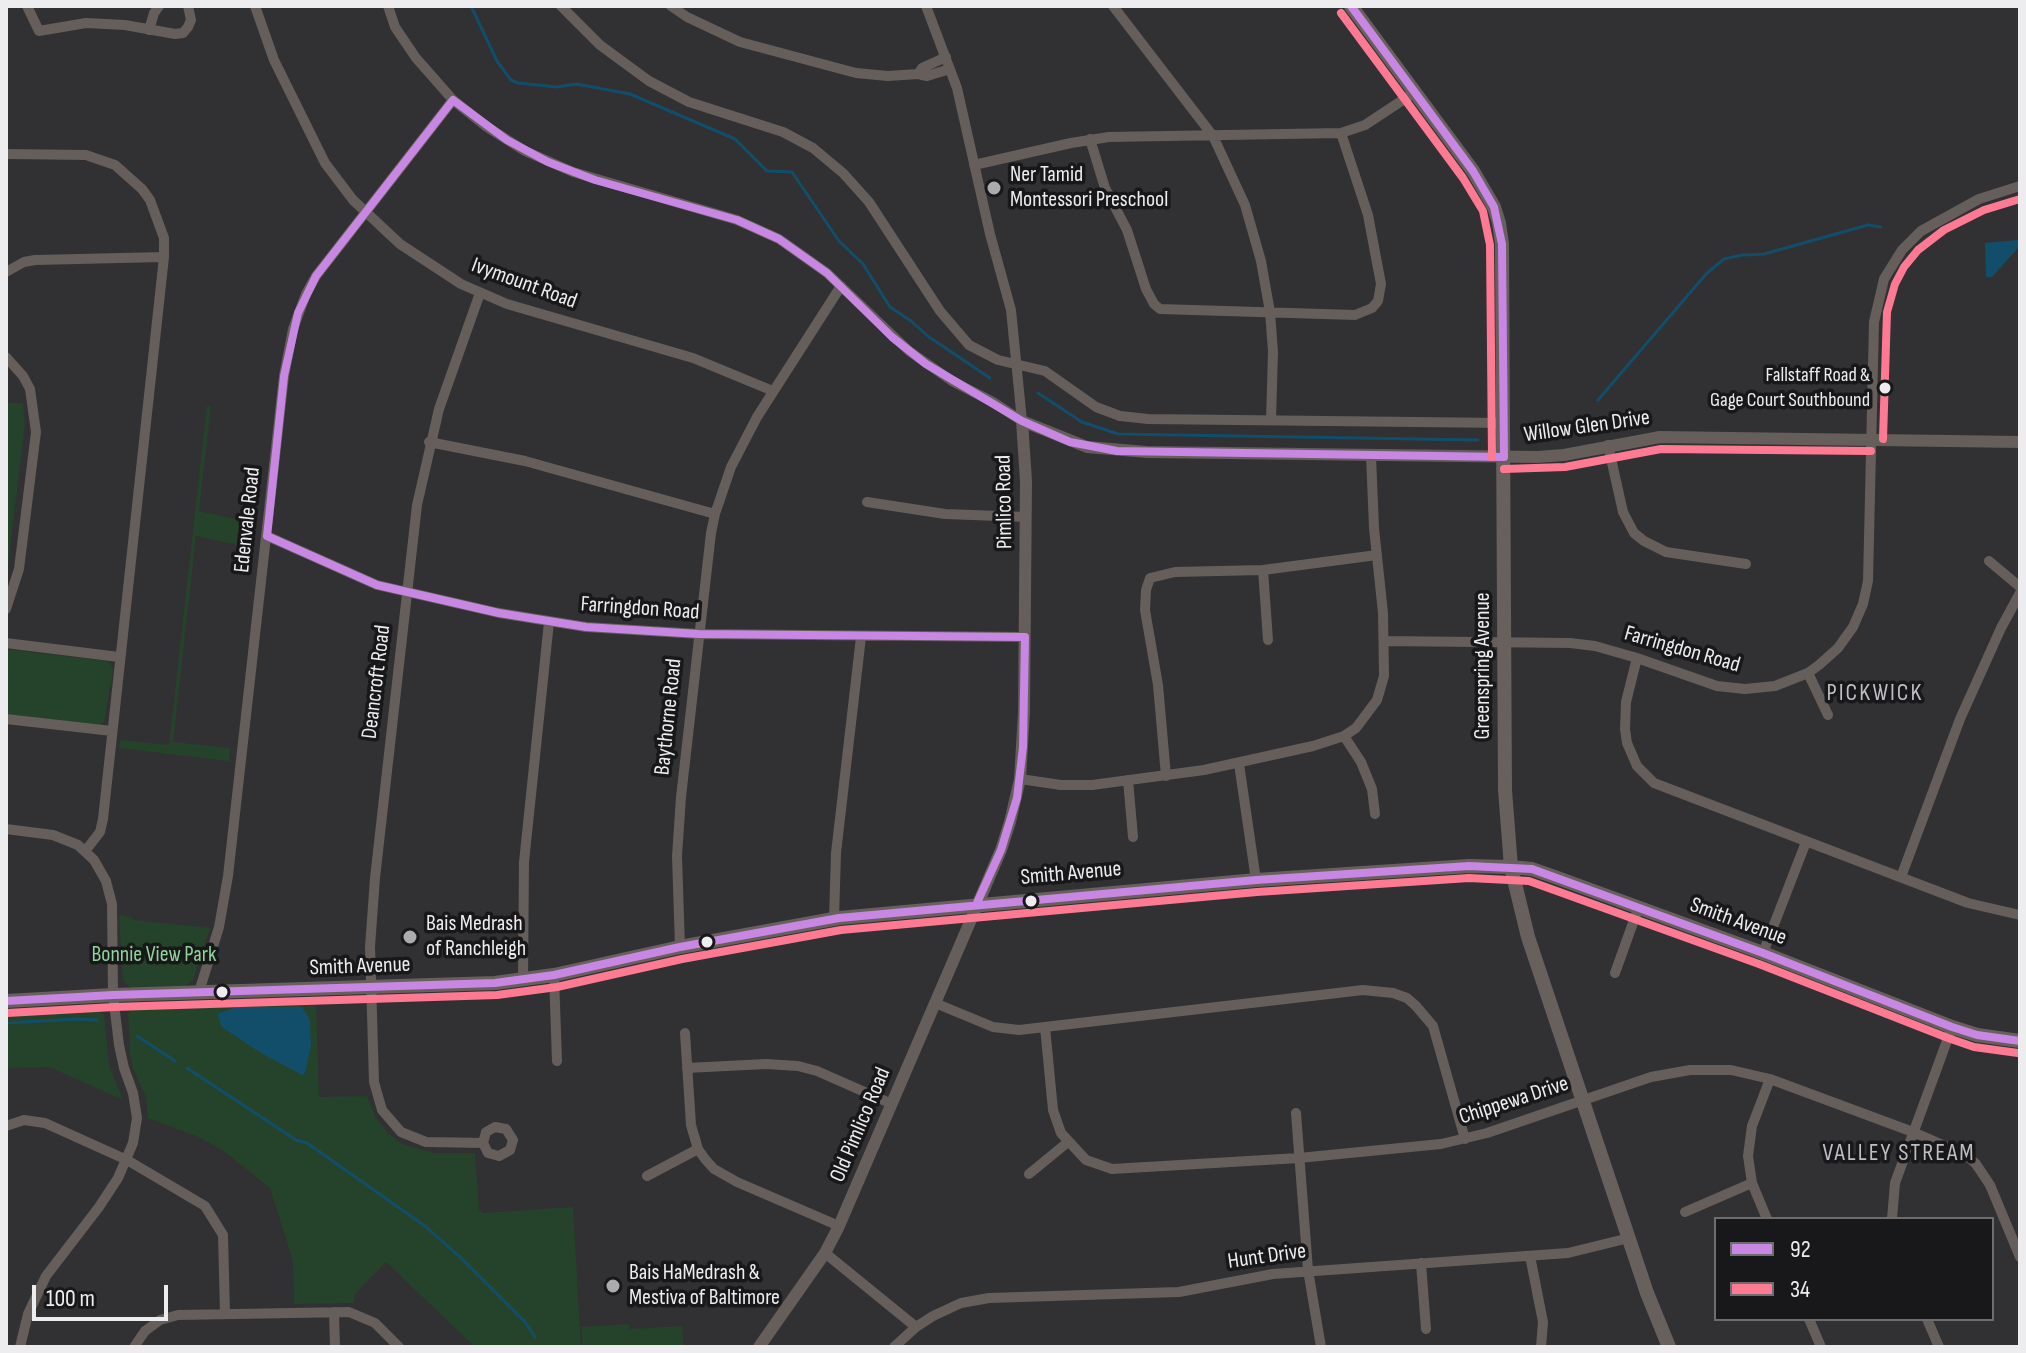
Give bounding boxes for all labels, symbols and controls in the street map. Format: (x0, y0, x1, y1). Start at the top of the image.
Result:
place label: Ner Tamid Montessori Preschool (1010, 162, 1168, 214)
marker: Ner Tamid Montessori Preschool (985, 179, 1003, 197)
street label: Ivymount Road (468, 253, 580, 315)
place label: Fallstaff Road & Gage Court Southbound (1710, 364, 1870, 411)
marker: Fallstaff Road & Gage Court Southbound (1877, 380, 1893, 396)
street label: Willow Glen Drive (1522, 405, 1652, 449)
street label: Pimlico Road (991, 455, 1019, 549)
street label: Edenvale Road (229, 466, 267, 574)
street label: Farringdon Road (580, 592, 700, 626)
street label: Greenspring Avenue (1470, 593, 1496, 739)
street label: Farringdon Road (1621, 621, 1743, 679)
street label: Deancroft Road (357, 624, 397, 740)
street label: Baythorne Road (650, 658, 688, 776)
district label: PICKWICK (1827, 680, 1923, 708)
street label: Smith Avenue (1020, 856, 1122, 892)
street label: Smith Avenue (1686, 892, 1790, 952)
unlabelled marker (1023, 893, 1039, 909)
place label: Bais Medrash of Ranchleigh (426, 911, 526, 962)
marker: Bais Medrash of Ranchleigh (401, 928, 419, 946)
unlabelled marker (699, 934, 715, 950)
park label: Bonnie View Park (92, 942, 216, 968)
street label: Smith Avenue (309, 952, 411, 982)
unlabelled marker (214, 984, 230, 1000)
street label: Old Pimlico Road (825, 1064, 897, 1186)
street label: Chippewa Drive (1456, 1071, 1572, 1131)
district label: VALLEY STREAM (1822, 1140, 1976, 1168)
legend (1714, 1217, 1994, 1321)
text: 92 (1790, 1235, 1811, 1264)
street label: Hunt Drive (1226, 1238, 1308, 1276)
place label: Bais HaMedrash & Mestiva of Baltimore (629, 1260, 780, 1312)
scale bar (36, 1269, 172, 1319)
text: 34 (1790, 1275, 1810, 1304)
marker: Bais HaMedrash & Mestiva of Baltimore (604, 1277, 622, 1295)
text: 100 m (46, 1284, 95, 1313)

